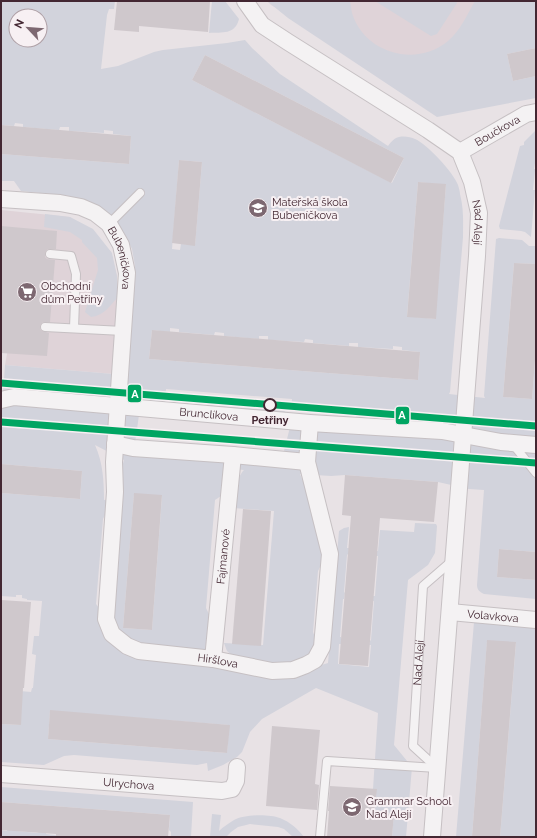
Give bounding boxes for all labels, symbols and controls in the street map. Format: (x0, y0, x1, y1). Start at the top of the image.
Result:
north arrow (8, 8, 48, 48)
text: N (12, 17, 27, 30)
street label: Boučkova (472, 112, 522, 149)
place label: Mateřská škola Bubeníčkova (272, 196, 348, 222)
school or university icon: Mateřská škola Bubeníčkova (247, 197, 269, 219)
street label: Nad Alejí (470, 198, 486, 246)
street label: Bubeníčkova (105, 224, 134, 290)
place label: Obchodní dům Petřiny (41, 280, 103, 306)
supermarket icon: Obchodní dům Petřiny (16, 281, 38, 303)
line badge: A (127, 384, 142, 403)
text: A (131, 388, 139, 401)
marker: Petřiny (263, 398, 277, 412)
street label: Brunclíkova (179, 405, 239, 423)
line badge: A (395, 406, 410, 425)
text: A (398, 409, 406, 422)
place label: Petřiny (251, 414, 289, 427)
street label: Fajmanové (214, 528, 232, 585)
street label: Volavkova (467, 607, 519, 625)
street label: Nad Alejí (410, 639, 426, 686)
street label: Hiršlova (197, 651, 239, 670)
street label: Ulrychova (102, 775, 155, 792)
place label: Grammar School Nad Alejí (366, 795, 452, 821)
school or university icon: Grammar School Nad Alejí (341, 796, 363, 818)

